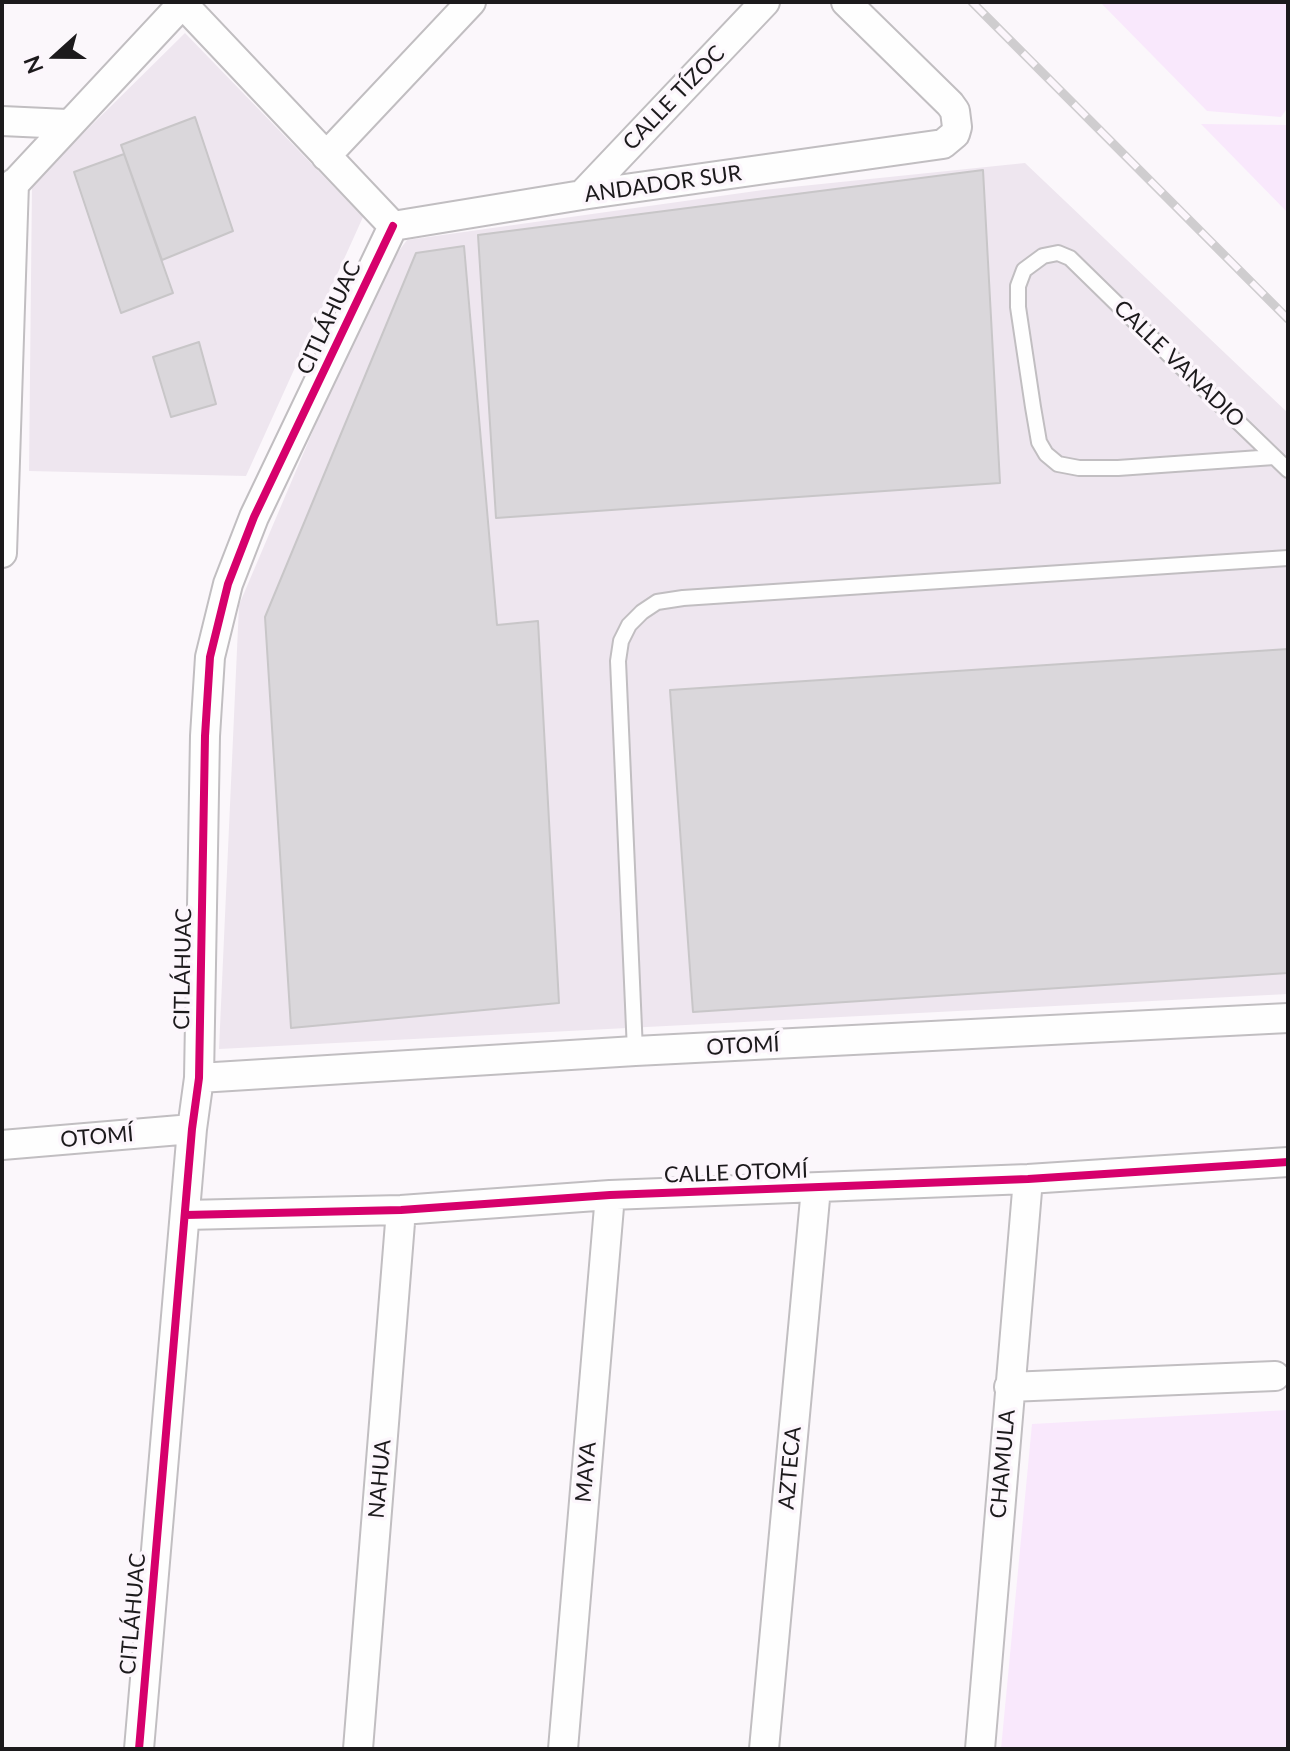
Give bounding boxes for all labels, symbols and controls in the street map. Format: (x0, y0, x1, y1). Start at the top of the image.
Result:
north arrow (16, 16, 96, 96)
street label: CALLE TÍZOC (618, 40, 730, 156)
text: N (17, 52, 49, 78)
street label: ANDADOR SUR (583, 160, 743, 208)
street label: CITLÁHUAC (291, 257, 367, 379)
street label: CALLE VANADIO (1108, 295, 1250, 433)
street label: CITLÁHUAC (169, 908, 197, 1030)
street label: OTOMÍ (706, 1031, 780, 1061)
street label: OTOMÍ (59, 1121, 135, 1153)
street label: CALLE OTOMÍ (664, 1157, 808, 1189)
street label: CHAMULA (985, 1408, 1021, 1520)
street label: AZTECA (773, 1425, 807, 1511)
street label: NAHUA (363, 1438, 397, 1520)
street label: MAYA (570, 1441, 602, 1503)
street label: CITLÁHUAC (115, 1552, 151, 1676)

